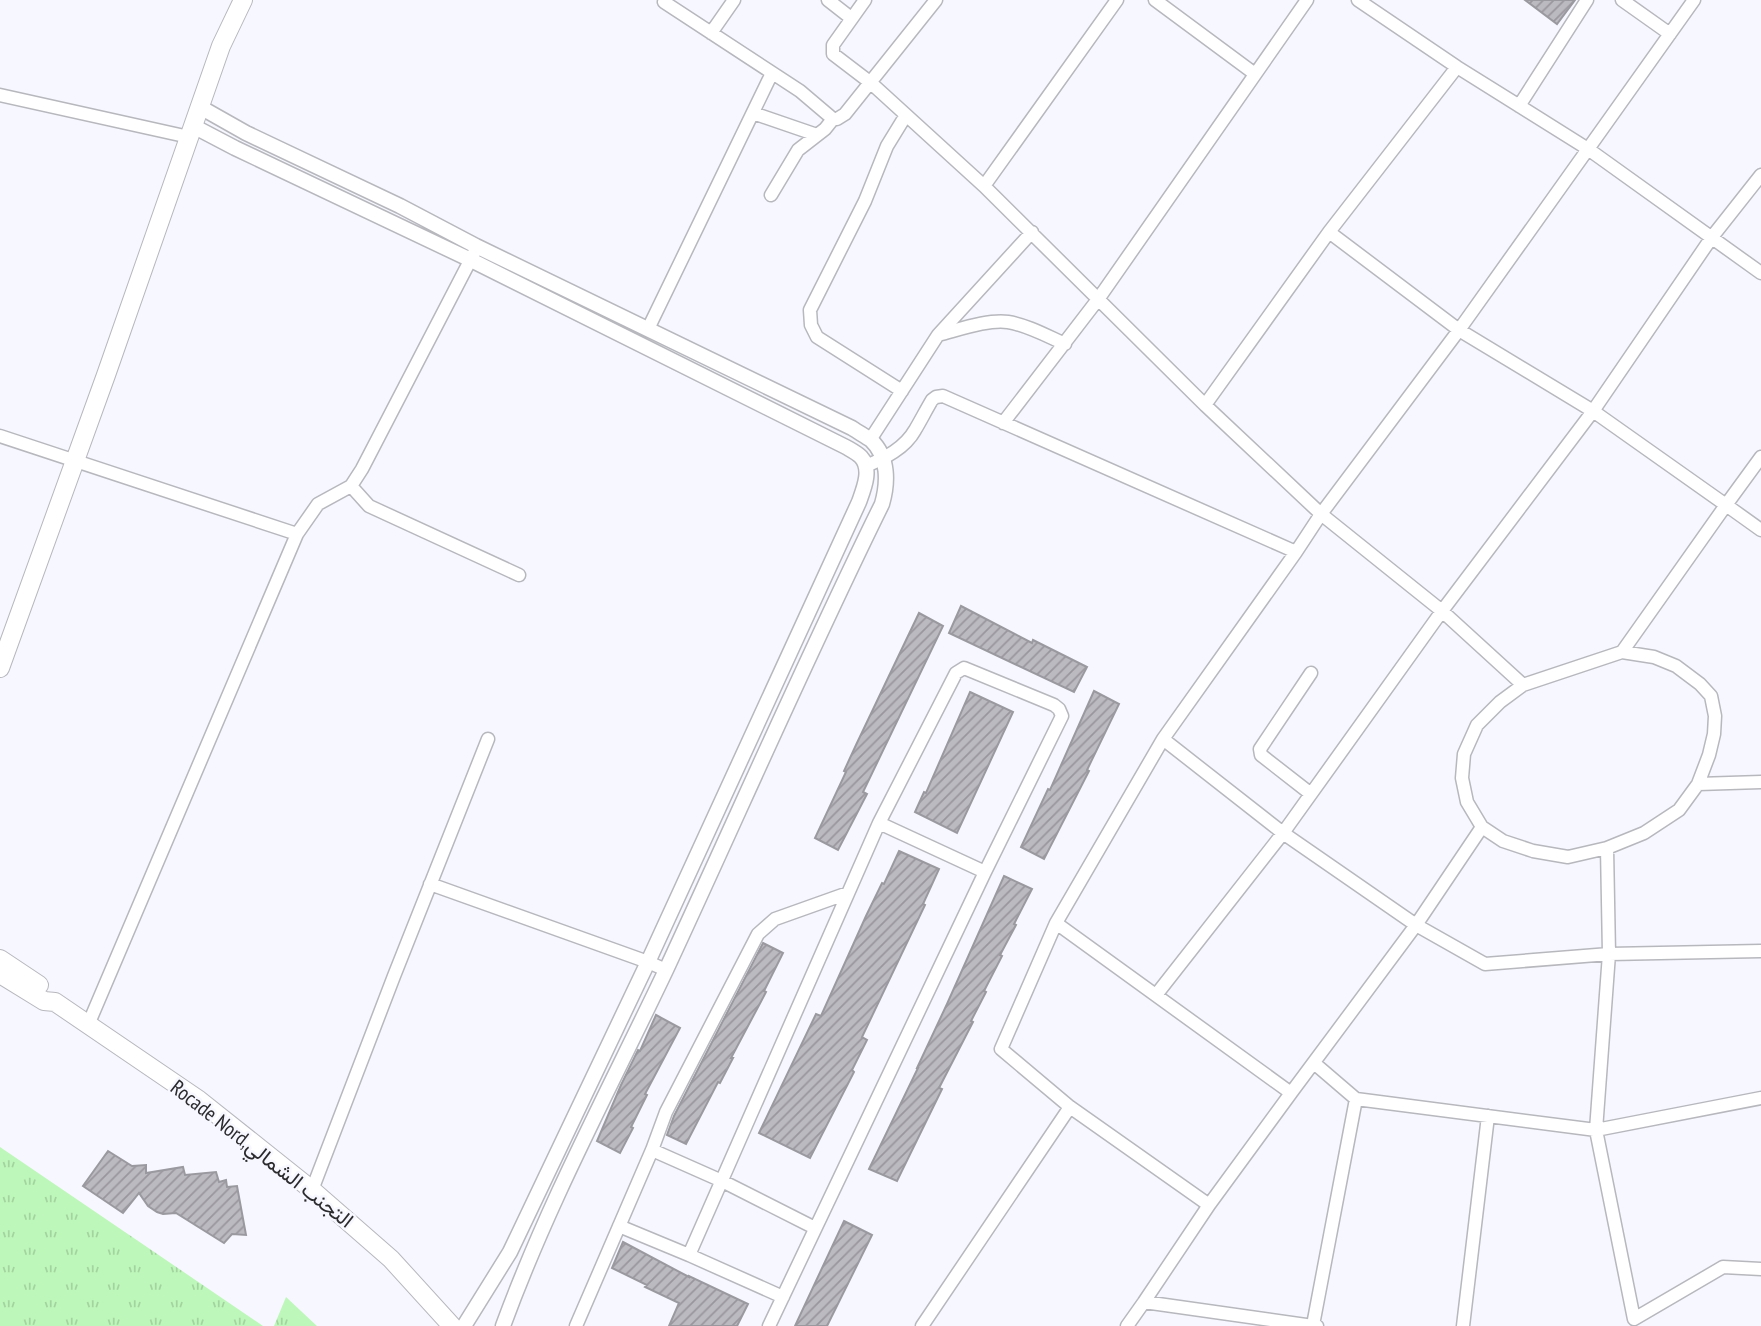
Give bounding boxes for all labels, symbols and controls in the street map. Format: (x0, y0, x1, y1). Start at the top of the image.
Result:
street label: Rocade Nord,التجنب الشمالي (163, 1074, 359, 1237)

